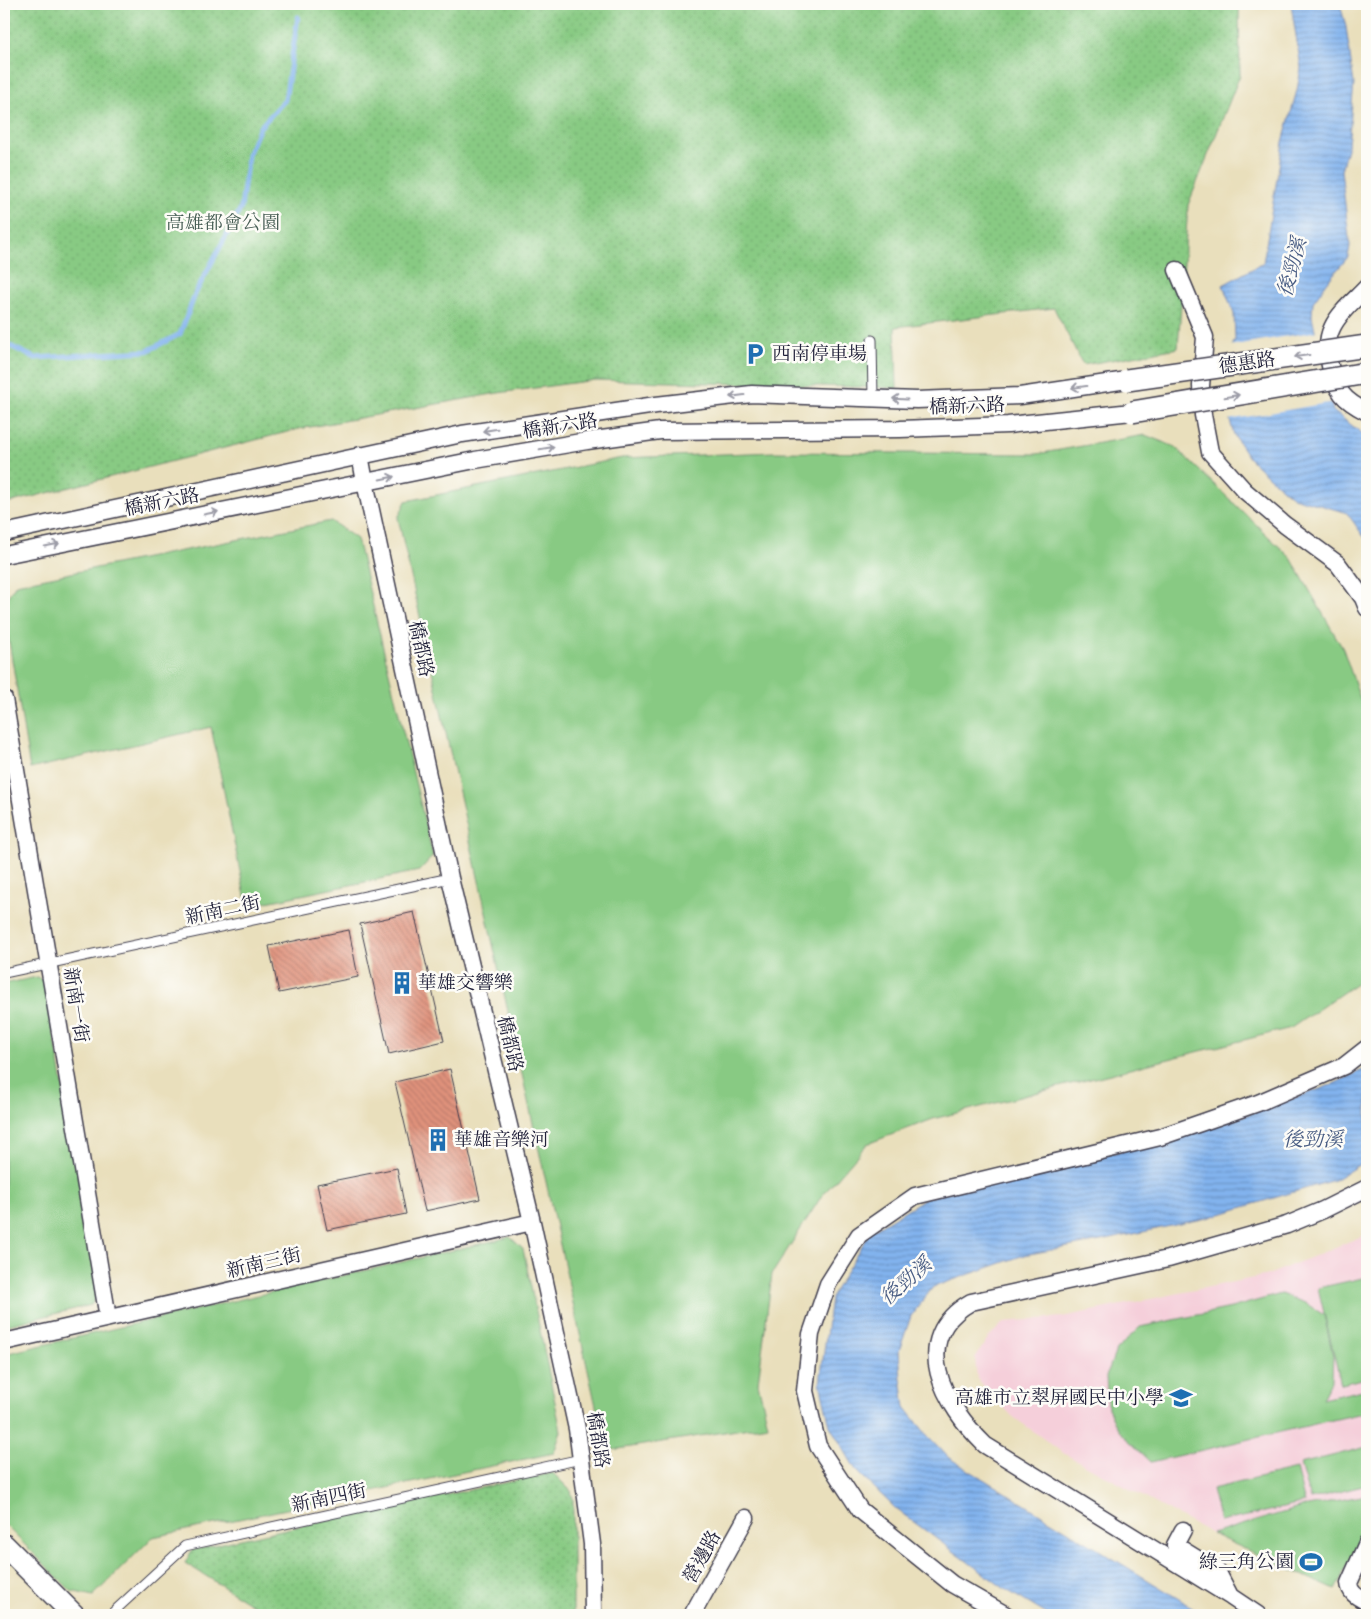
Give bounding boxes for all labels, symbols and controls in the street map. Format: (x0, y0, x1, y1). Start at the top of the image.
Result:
park label: 高雄都會公園 (166, 210, 280, 236)
water label: 後勁溪 (1271, 233, 1313, 299)
parking icon: 西南停車場 (742, 341, 768, 367)
place label: 西南停車場 (772, 341, 867, 367)
street label: 德惠路 (1217, 346, 1277, 380)
one-way arrow (1294, 351, 1310, 361)
one-way arrow (1071, 383, 1087, 393)
one-way arrow (730, 391, 746, 401)
one-way arrow (1224, 391, 1240, 401)
street label: 橋新六路 (929, 392, 1005, 420)
one-way arrow (892, 395, 908, 404)
street label: 橋新六路 (520, 407, 600, 445)
one-way arrow (482, 425, 498, 435)
one-way arrow (539, 442, 555, 452)
one-way arrow (379, 472, 395, 482)
street label: 橋新六路 (122, 482, 202, 522)
one-way arrow (202, 508, 218, 517)
one-way arrow (43, 540, 59, 549)
street label: 橋都路 (402, 618, 440, 680)
street label: 新南二街 (183, 889, 263, 931)
street label: 新南一街 (57, 965, 95, 1045)
building icon: 華雄交響樂 (389, 970, 415, 996)
place label: 華雄交響樂 (418, 970, 513, 996)
street label: 橋都路 (491, 1013, 529, 1075)
water label: 後勁溪 (1283, 1126, 1345, 1153)
building icon: 華雄音樂河 (425, 1127, 451, 1153)
place label: 華雄音樂河 (454, 1127, 549, 1153)
street label: 新南三街 (224, 1242, 304, 1284)
water label: 後勁溪 (875, 1250, 939, 1311)
place label: 高雄市立翠屏國民中小學 (955, 1385, 1164, 1411)
school or university icon: 高雄市立翠屏國民中小學 (1168, 1385, 1194, 1411)
street label: 橋都路 (581, 1410, 615, 1470)
street label: 新南四街 (289, 1477, 369, 1519)
street label: 營邊路 (677, 1526, 727, 1588)
place label: 綠三角公園 (1199, 1549, 1294, 1575)
sports icon: 綠三角公園 (1298, 1549, 1324, 1575)

